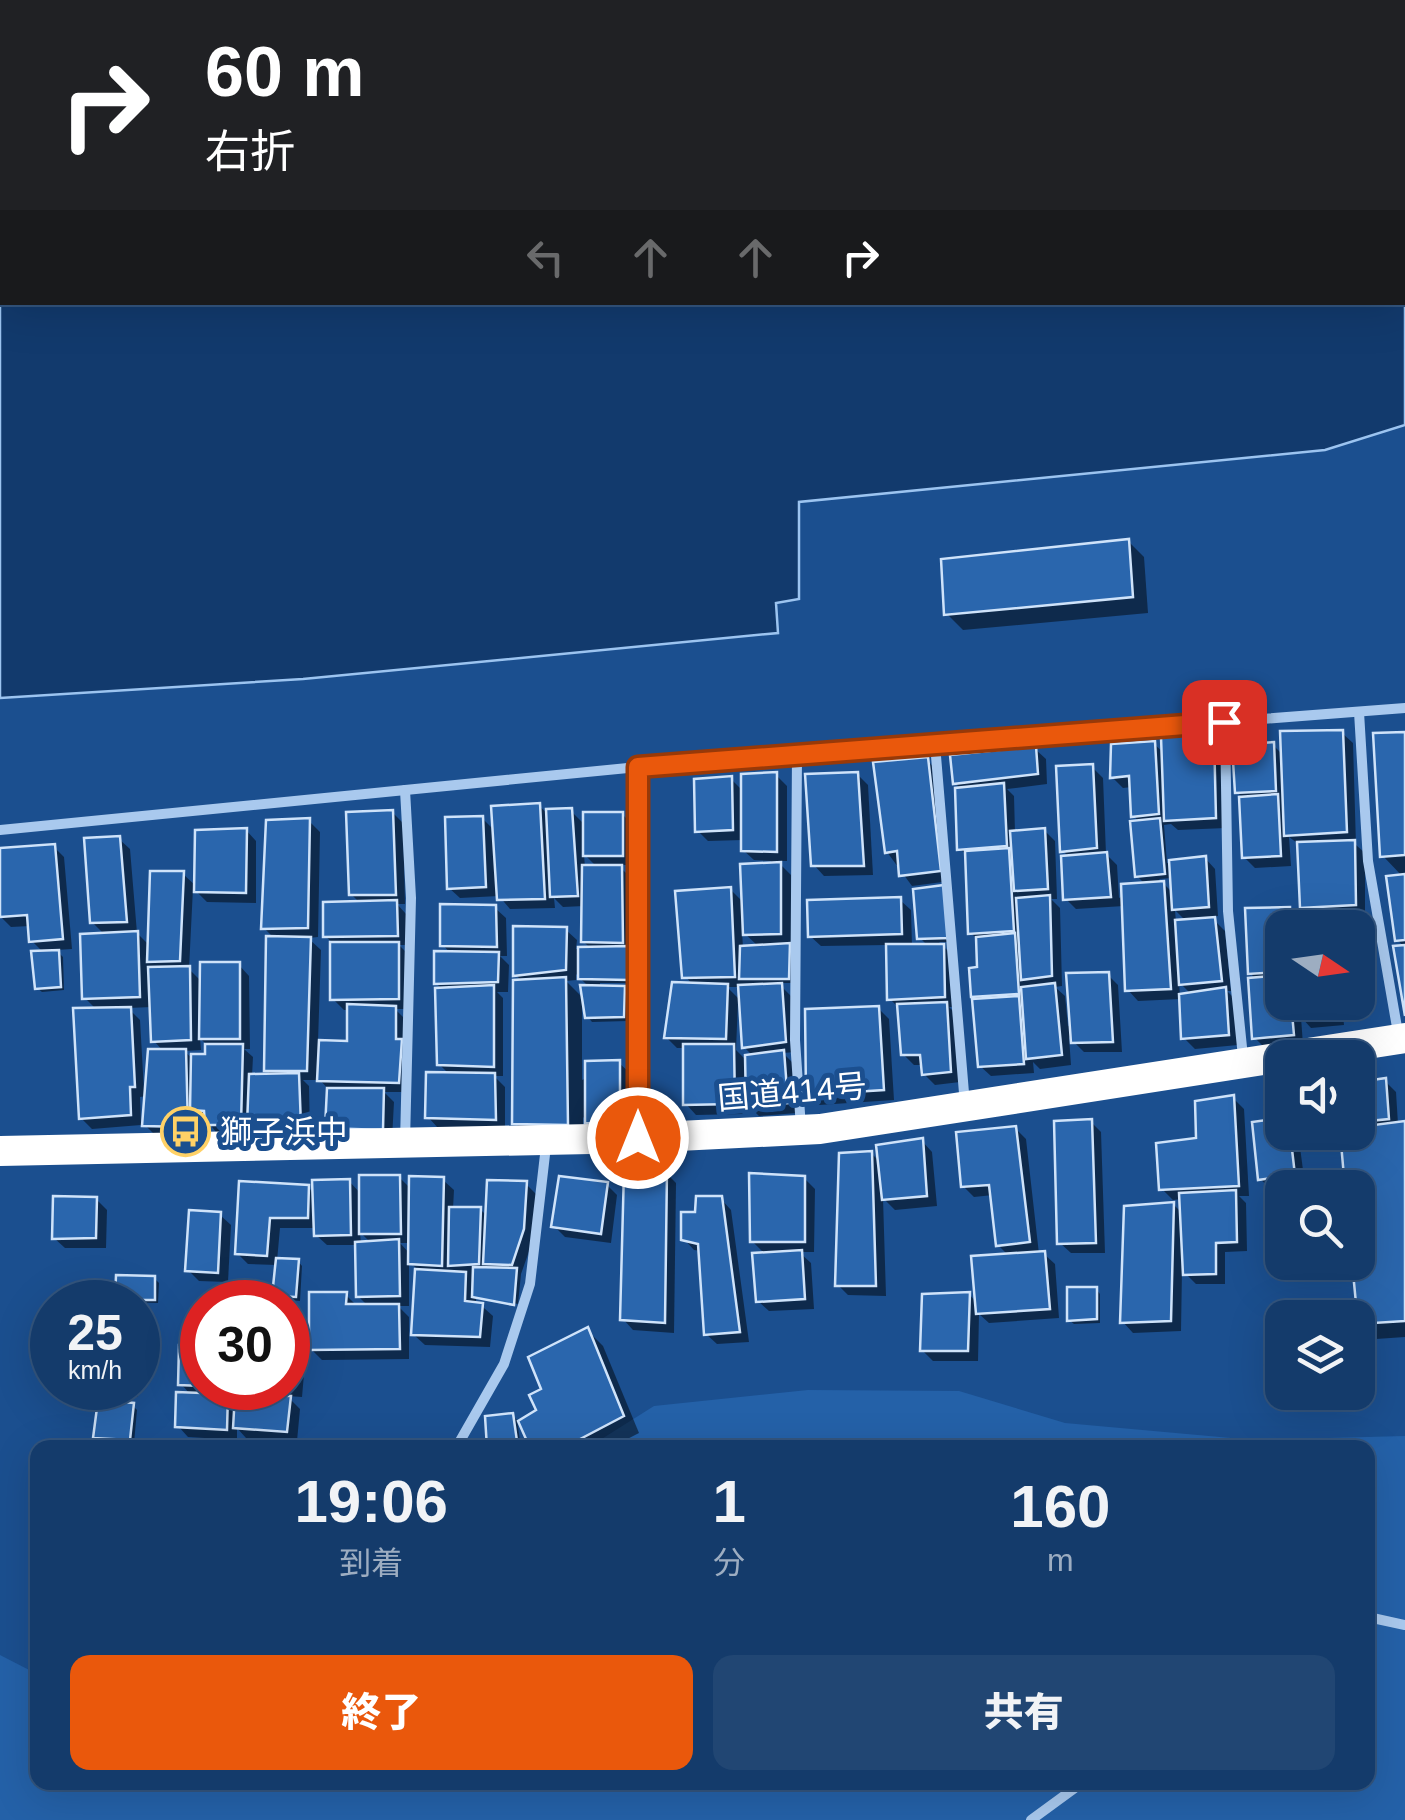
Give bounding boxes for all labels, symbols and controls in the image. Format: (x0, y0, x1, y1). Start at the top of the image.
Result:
text: 60 m (205, 33, 365, 111)
icon: right (40, 40, 170, 170)
text: 右折 (205, 126, 295, 177)
icon: left (518, 230, 573, 285)
icon: ahead (623, 230, 678, 285)
icon: ahead (728, 230, 783, 285)
icon: right (833, 230, 888, 285)
pin (1182, 680, 1267, 765)
icon: arrive (1197, 695, 1252, 750)
north arrow (1265, 910, 1375, 1020)
map controls (1265, 910, 1375, 1410)
button: sound (1265, 1040, 1375, 1150)
street label: 国道414号 (716, 1068, 868, 1116)
position arrow (586, 1086, 690, 1190)
bus stop icon: 獅子浜中 (159, 1106, 211, 1158)
place label: 獅子浜中 (220, 1114, 348, 1150)
button: search (1265, 1170, 1375, 1280)
speed limit sign: 30 (180, 1280, 310, 1410)
button: layers (1265, 1300, 1375, 1410)
text: 25 (67, 1305, 123, 1361)
text: km/h (68, 1356, 122, 1384)
text: 19:06 (295, 1468, 448, 1535)
text: 1 (712, 1468, 746, 1535)
text: 160 (1010, 1473, 1110, 1540)
text: m (1047, 1542, 1074, 1578)
text: 到着 (339, 1545, 403, 1581)
text: 分 (713, 1545, 745, 1581)
button: 終了 (70, 1655, 693, 1770)
button: 共有 (713, 1655, 1335, 1770)

